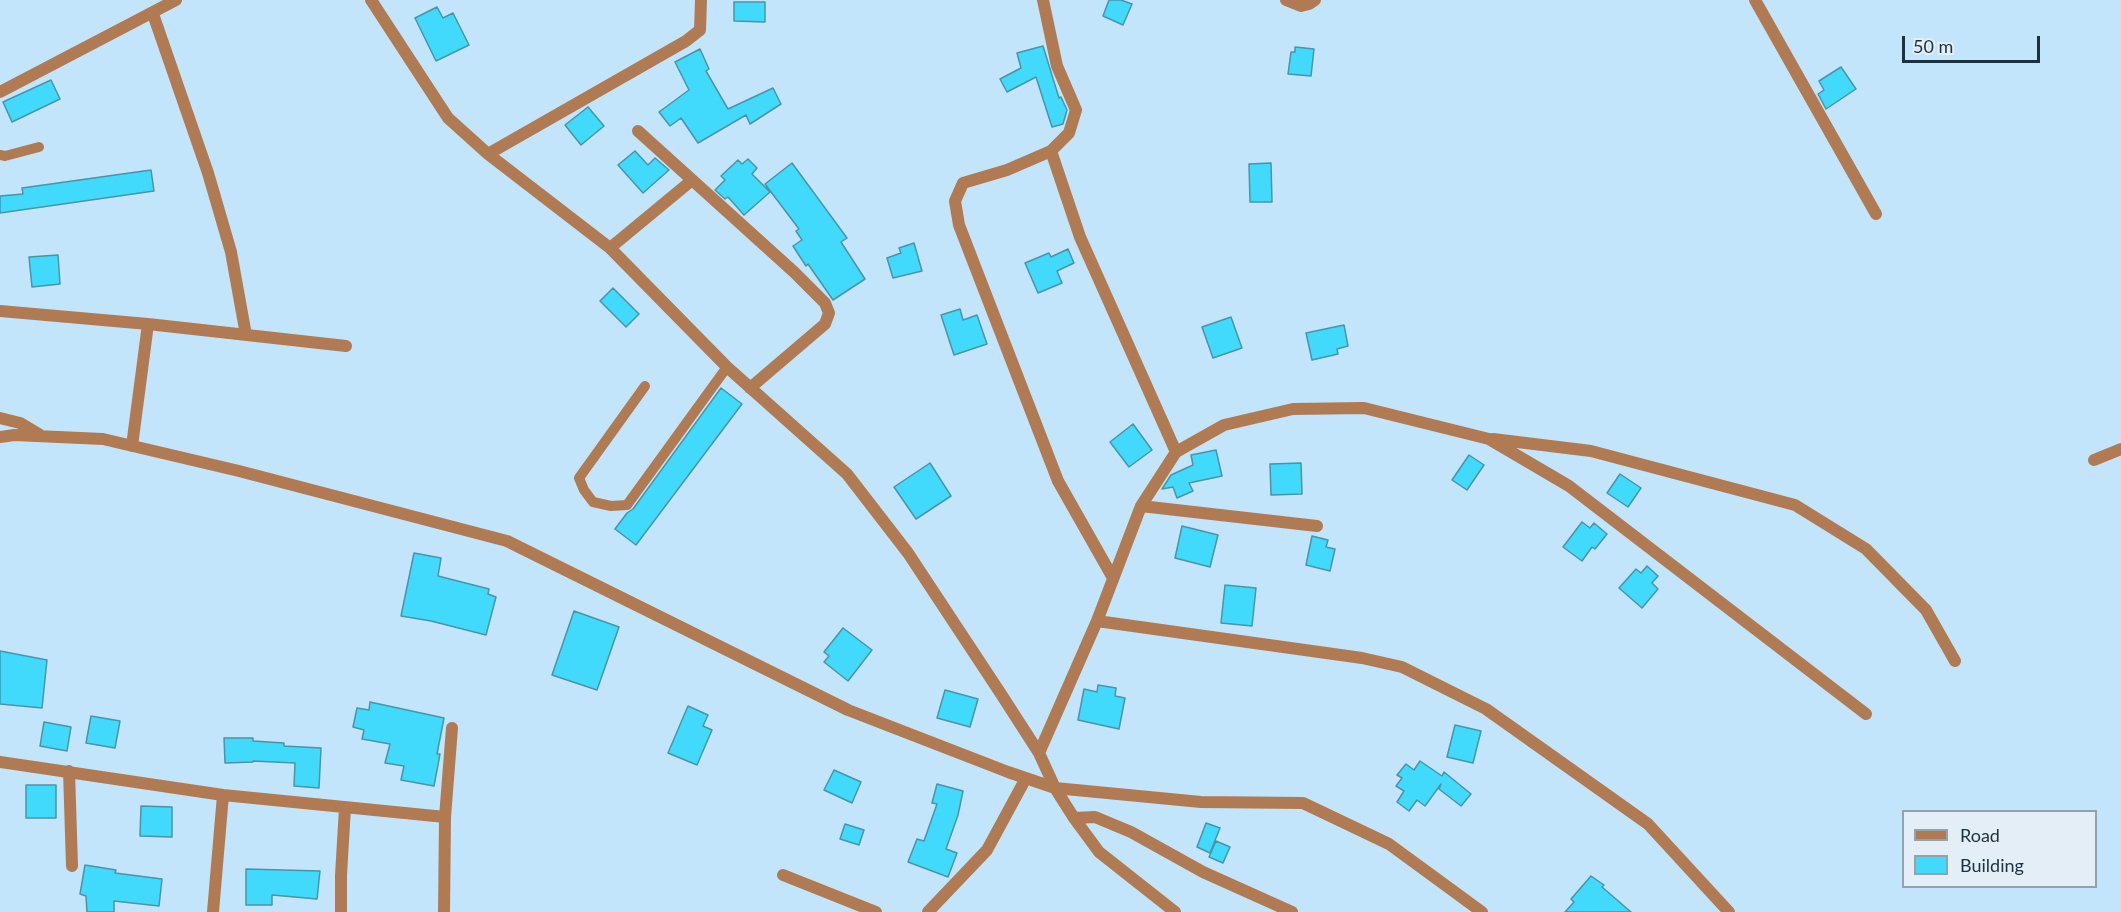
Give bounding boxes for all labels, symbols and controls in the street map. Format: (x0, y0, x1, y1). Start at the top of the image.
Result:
scale bar (1905, 24, 2043, 62)
text: 50 m (1913, 35, 1953, 57)
legend (1902, 810, 2097, 888)
text: Road (1960, 824, 2000, 846)
text: Building (1960, 854, 2024, 876)

